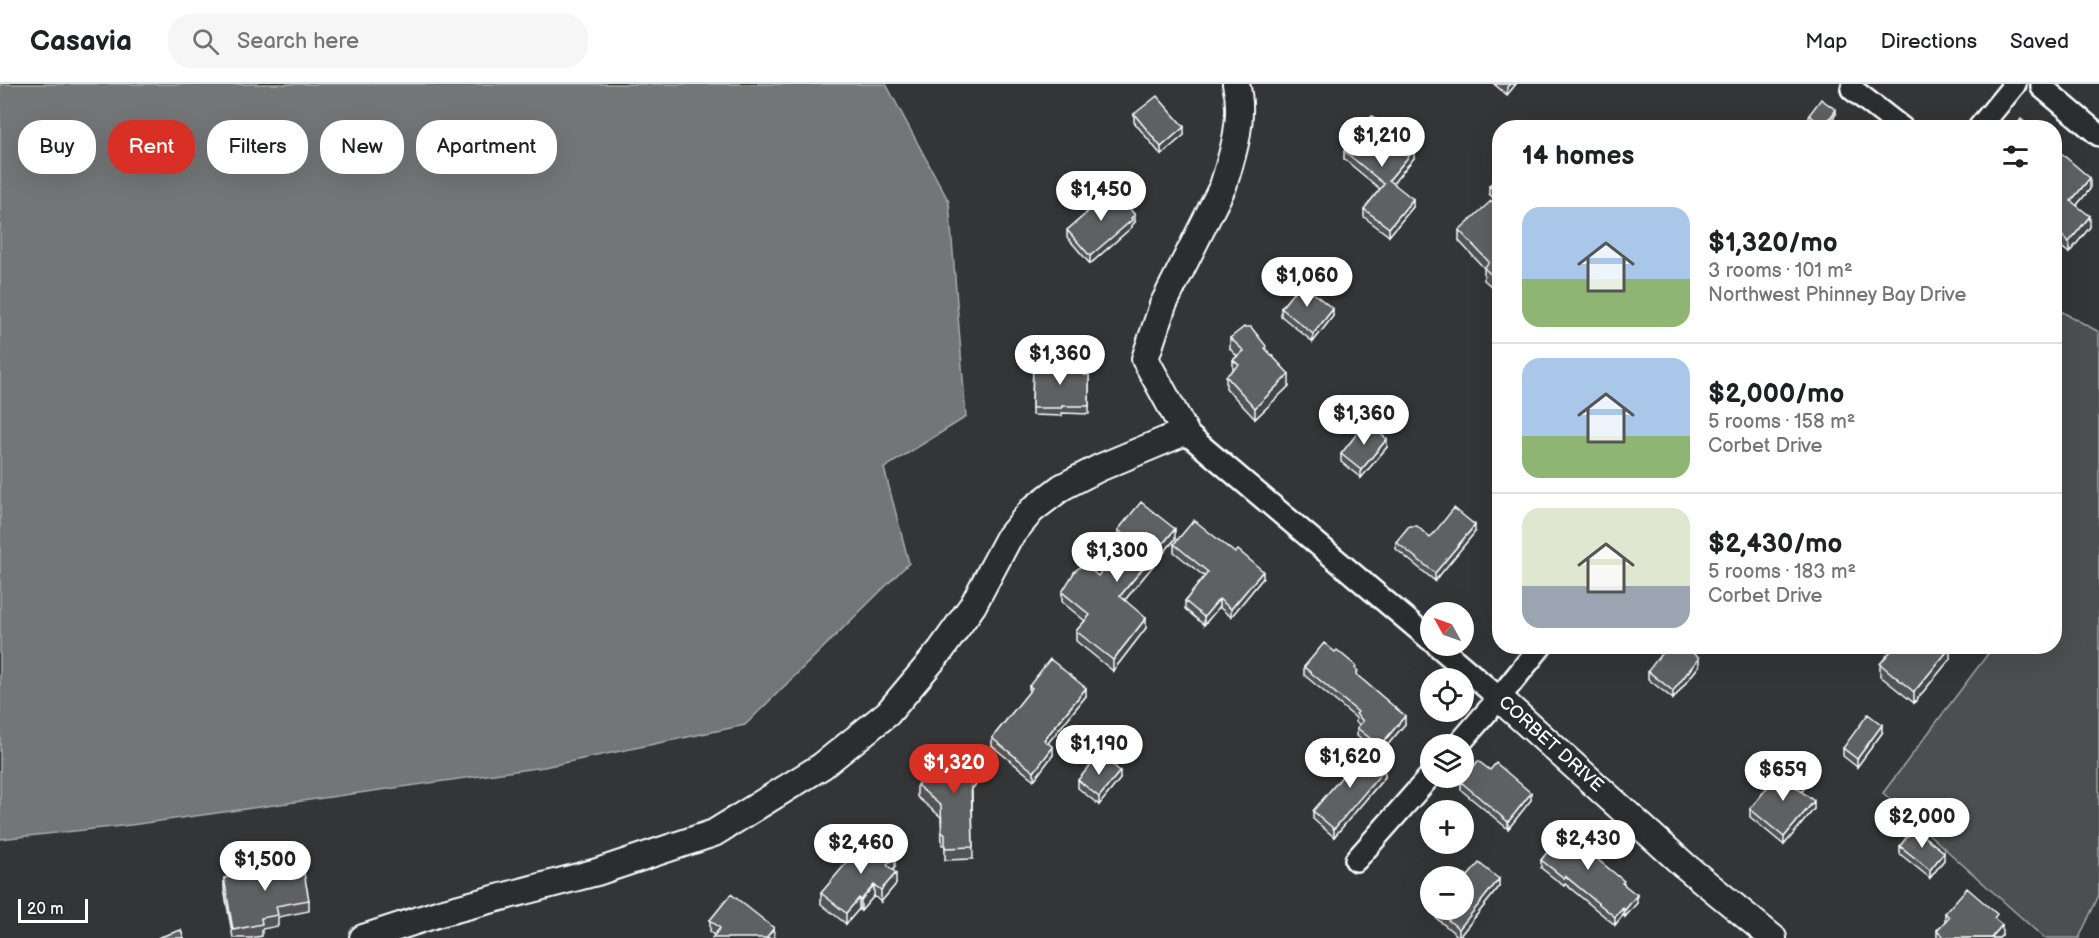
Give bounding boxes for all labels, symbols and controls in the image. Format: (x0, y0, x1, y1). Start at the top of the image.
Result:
search box (168, 14, 588, 68)
text: Casavia (30, 25, 132, 58)
icon: search (189, 25, 222, 58)
text: Search here (237, 28, 359, 55)
text: Map (1805, 29, 1848, 54)
text: Directions (1881, 29, 1977, 54)
text: Saved (2010, 29, 2069, 54)
pin: $1,210 (1333, 117, 1431, 168)
chip: Buy (18, 120, 96, 174)
chip: Rent (108, 120, 195, 174)
chip: Filters (207, 120, 308, 174)
chip: New (320, 120, 404, 174)
chip: Apartment (416, 120, 557, 174)
text: $1,210 (1353, 124, 1411, 148)
icon: filters (1999, 140, 2032, 173)
text: 14 homes (1522, 141, 1634, 172)
pin: $1,450 (1052, 171, 1150, 222)
text: $1,450 (1070, 178, 1132, 202)
text: $1,320/mo (1708, 228, 1838, 259)
icon: home (1570, 231, 1642, 303)
pin: $1,060 (1258, 257, 1356, 308)
text: 3 rooms · 101 m² (1708, 259, 1853, 283)
text: $1,060 (1275, 264, 1339, 288)
text: Northwest Phinney Bay Drive (1708, 283, 1966, 307)
pin: $1,360 (1011, 335, 1109, 386)
text: $1,360 (1029, 342, 1091, 366)
text: $2,000/mo (1708, 379, 1844, 410)
icon: home (1570, 382, 1642, 454)
pin: $1,360 (1315, 395, 1413, 446)
text: $1,360 (1333, 402, 1395, 426)
text: 5 rooms · 158 m² (1708, 410, 1855, 434)
text: Corbet Drive (1708, 434, 1822, 458)
text: $2,430/mo (1708, 529, 1842, 560)
pin: $1,300 (1068, 532, 1166, 583)
icon: home (1570, 532, 1642, 604)
text: $1,300 (1086, 539, 1148, 563)
text: 5 rooms · 183 m² (1708, 560, 1856, 584)
text: Corbet Drive (1708, 584, 1822, 608)
north arrow (1420, 602, 1474, 656)
map controls (1420, 602, 1474, 920)
button: locate (1420, 668, 1474, 722)
street label: CORBET DRIVE (1494, 691, 1608, 797)
pin: $1,190 (1050, 725, 1148, 776)
text: $1,190 (1070, 732, 1128, 756)
button: layers (1420, 734, 1474, 788)
pin: $1,620 (1301, 738, 1399, 789)
pin: $1,320 (905, 744, 1003, 795)
text: $1,620 (1319, 745, 1381, 769)
text: $1,320 (923, 751, 985, 775)
pin: $659 (1747, 751, 1819, 802)
text: $659 (1759, 758, 1807, 782)
pin: $2,000 (1873, 798, 1971, 849)
button: + (1420, 800, 1474, 854)
text: $2,000 (1889, 805, 1955, 829)
pin: $2,430 (1539, 820, 1637, 871)
pin: $2,460 (812, 824, 910, 875)
text: $2,430 (1555, 827, 1621, 851)
text: $2,460 (828, 831, 894, 855)
pin: $1,500 (216, 841, 314, 892)
text: $1,500 (234, 848, 296, 872)
button: − (1420, 866, 1474, 920)
scale bar (18, 896, 88, 924)
text: 20 m (27, 900, 63, 919)

